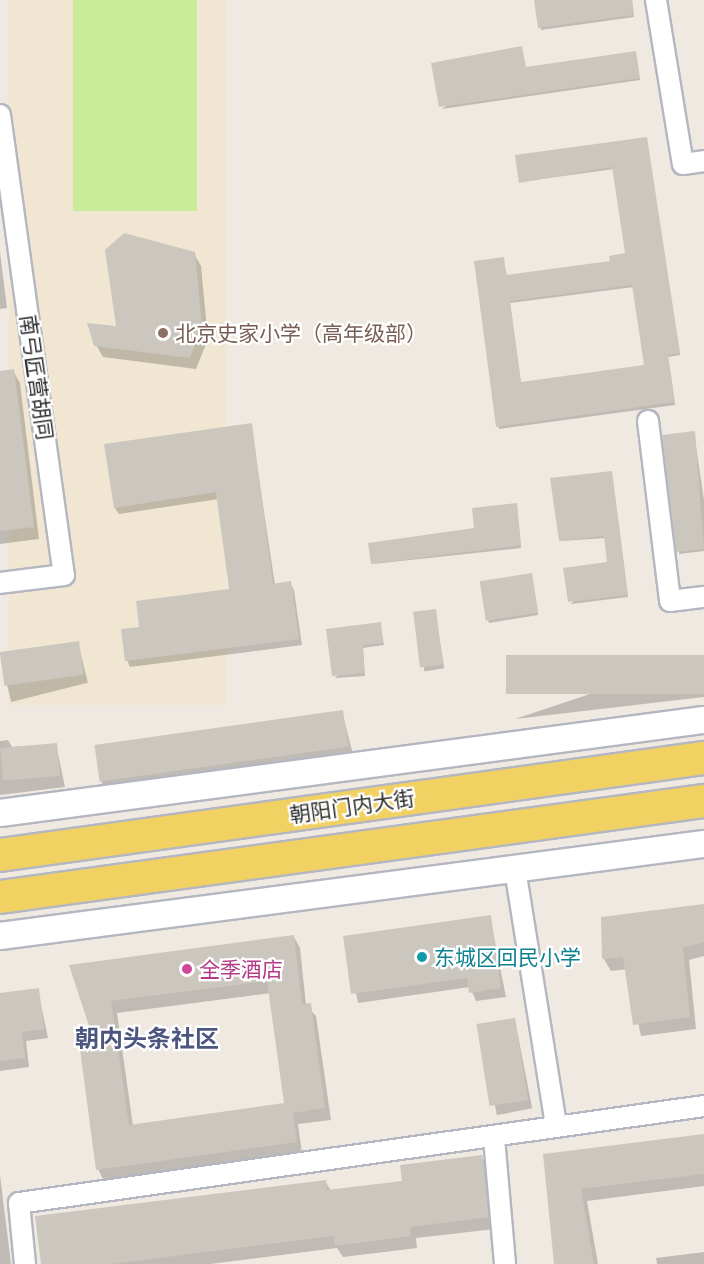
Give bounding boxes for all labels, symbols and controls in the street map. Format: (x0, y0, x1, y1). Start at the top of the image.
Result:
street label: 南弓匠营胡同 (16, 313, 58, 441)
place label: 北京史家小学（高年级部） (175, 320, 427, 346)
marker: 北京史家小学（高年级部） (156, 326, 170, 340)
street label: 朝阳门内大街 (288, 785, 416, 827)
place label: 东城区回民小学 (434, 944, 581, 970)
marker: 东城区回民小学 (415, 950, 429, 964)
place label: 全季酒店 (199, 956, 283, 982)
marker: 全季酒店 (180, 962, 194, 976)
district label: 朝内头条社区 (75, 1025, 219, 1053)

